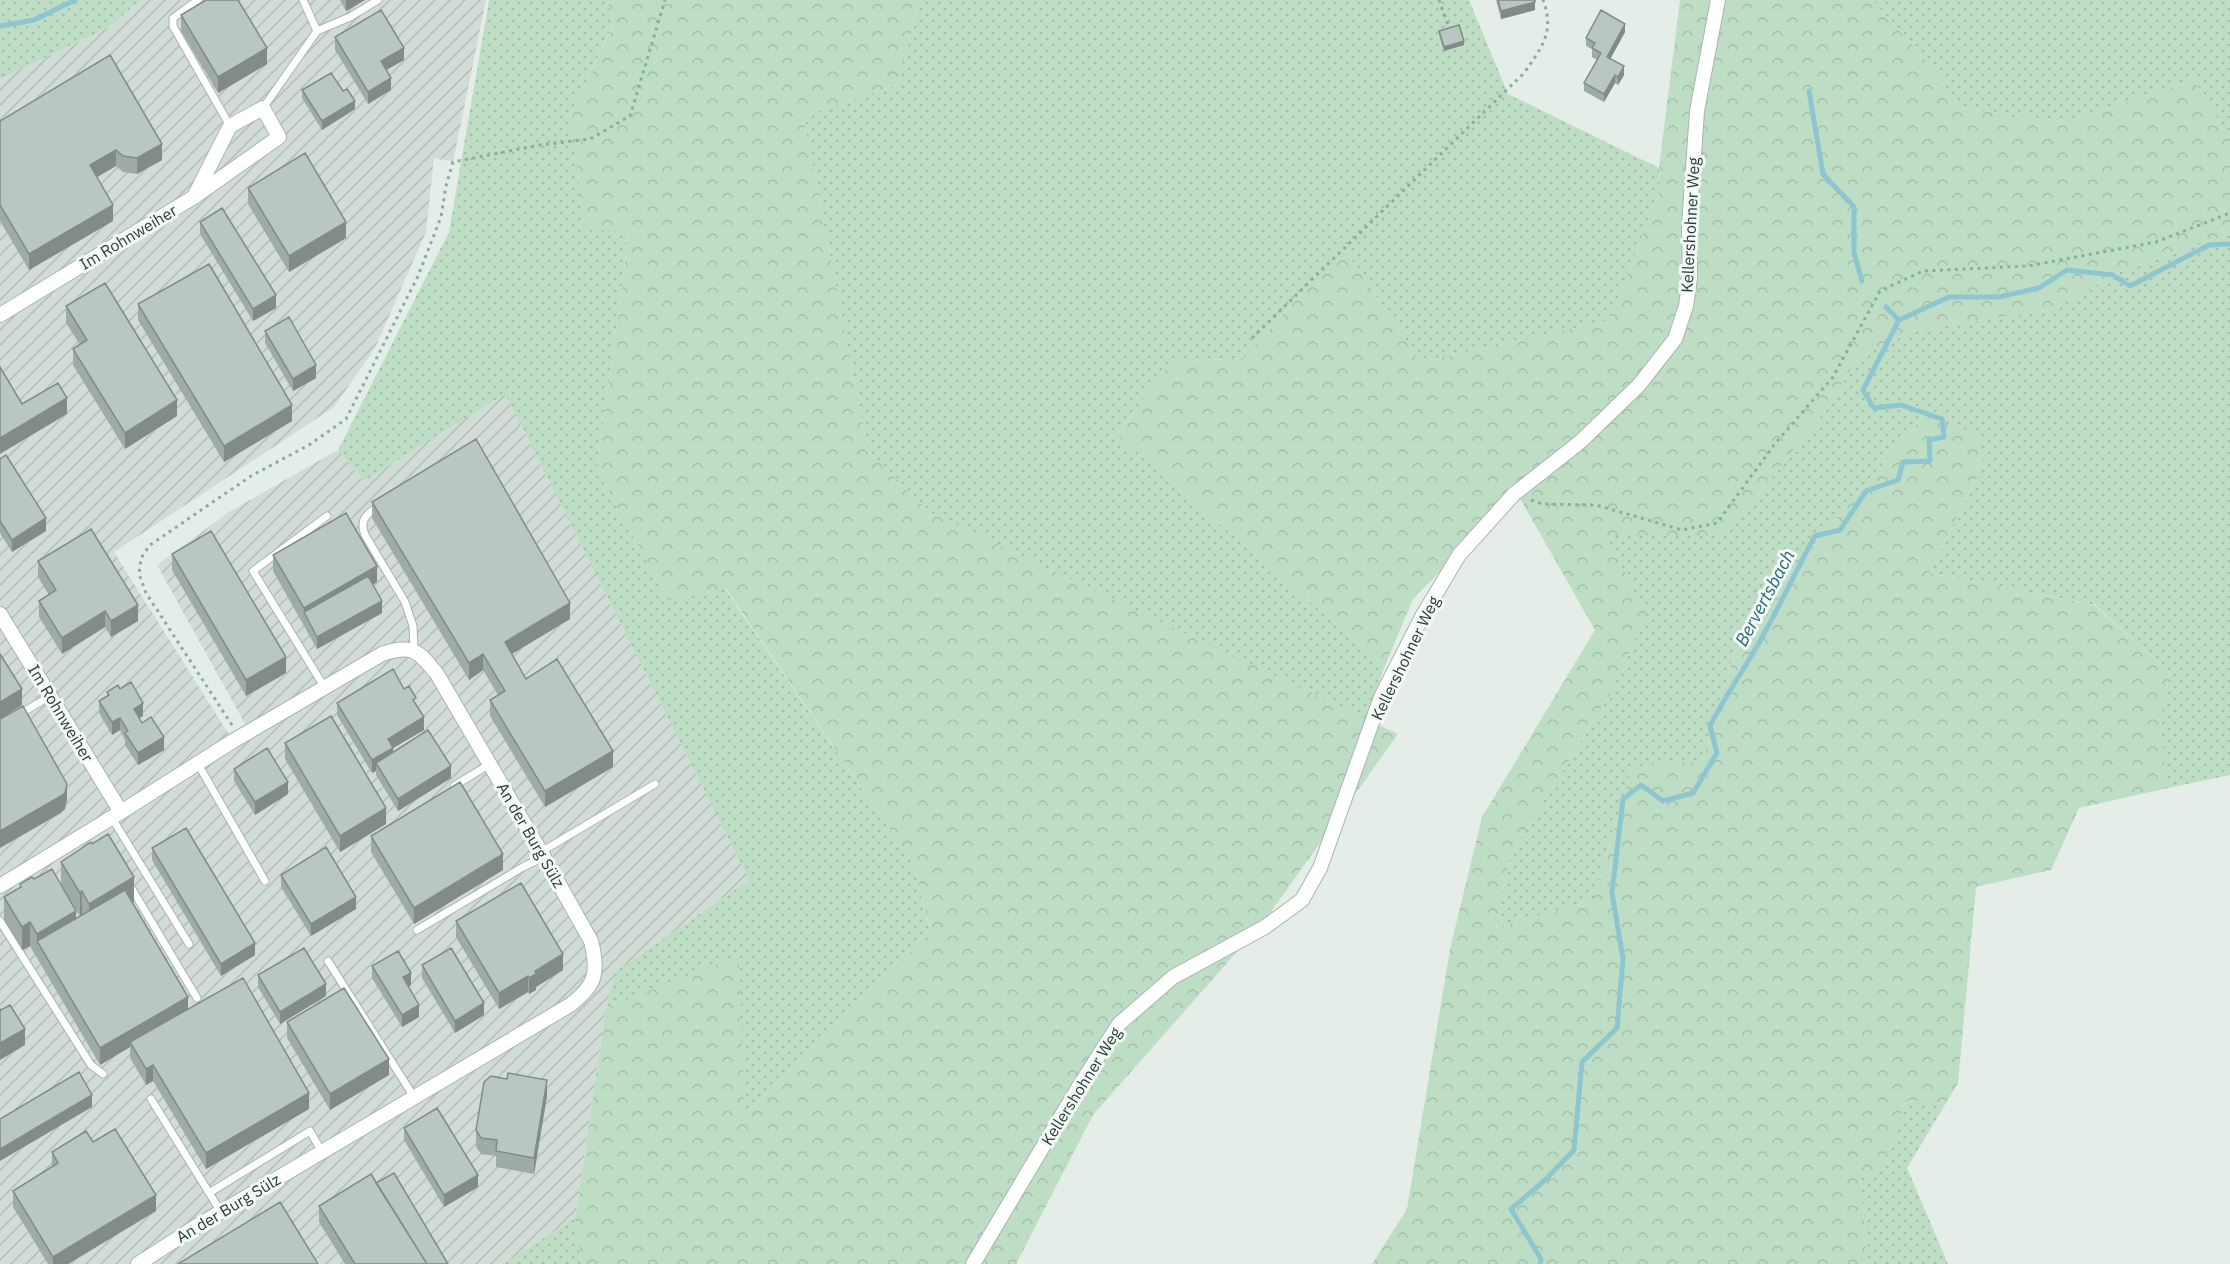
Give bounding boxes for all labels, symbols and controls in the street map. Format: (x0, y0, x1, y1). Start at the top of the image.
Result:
street label: Kellershohner Weg (1676, 156, 1704, 293)
street label: Im Rohnweiher (76, 200, 180, 274)
water label: Bervertsbach (1730, 546, 1799, 650)
street label: Kellershohner Weg (1366, 592, 1444, 723)
street label: Im Rohnweiher (24, 661, 98, 765)
street label: An der Burg Sülz (493, 779, 569, 891)
street label: Kellershohner Weg (1037, 1023, 1126, 1149)
street label: An der Burg Sülz (172, 1169, 284, 1247)

